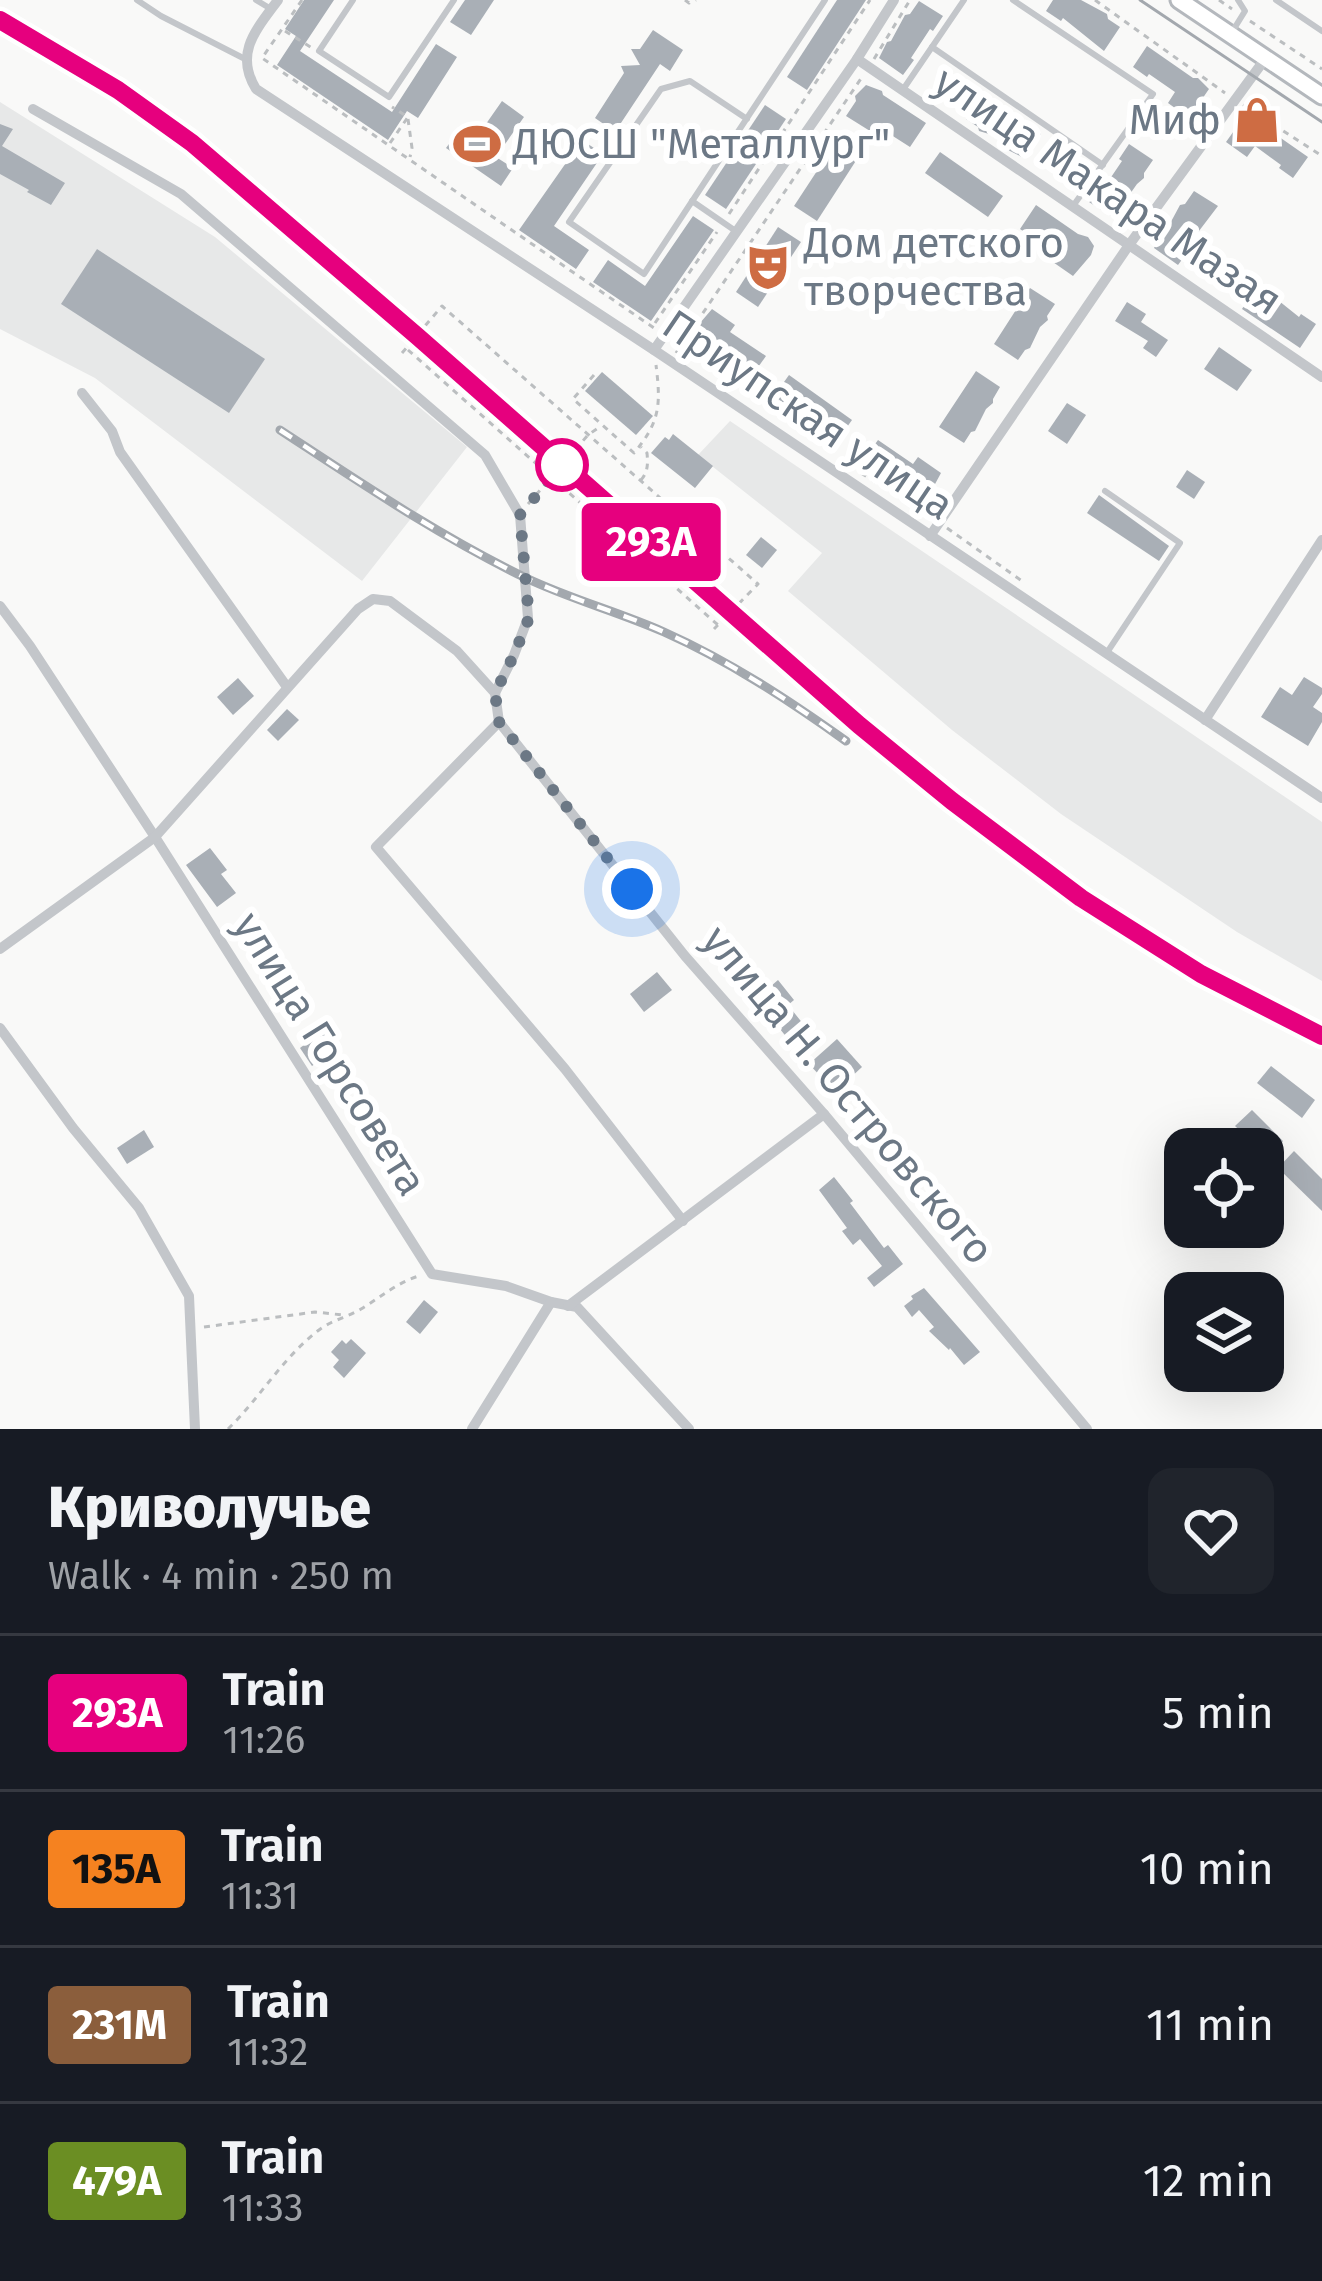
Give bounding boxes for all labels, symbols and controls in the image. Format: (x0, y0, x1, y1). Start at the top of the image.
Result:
street label: улица Макара Мазая (925, 56, 1291, 326)
place label: Миф (1129, 95, 1221, 145)
shop icon: Миф (1232, 95, 1282, 145)
sports icon: ДЮСШ "Металлург" (452, 119, 502, 169)
place label: ДЮСШ "Металлург" (512, 119, 890, 169)
place label: Дом детского творчества (803, 218, 1064, 316)
theatre icon: Дом детского творчества (743, 242, 793, 292)
street label: Приупская улица (653, 299, 963, 531)
unlabelled marker (537, 440, 587, 490)
line badge: 293А (567, 503, 735, 581)
text: 293А (606, 517, 696, 567)
your location (602, 859, 662, 919)
street label: улица Горсовета (223, 903, 437, 1205)
street label: улица Н. Островского (692, 916, 1004, 1274)
map controls (1164, 1128, 1284, 1392)
button: locate (1164, 1128, 1284, 1248)
button: layers (1164, 1272, 1284, 1392)
button: heart (1148, 1468, 1274, 1594)
text: Криволучье (48, 1474, 371, 1542)
text: Walk · 4 min · 250 m (48, 1553, 394, 1599)
text: Train (223, 1663, 325, 1717)
text: 5 min (1162, 1686, 1274, 1740)
text: 293А (72, 1688, 163, 1738)
text: 11:26 (223, 1717, 305, 1763)
text: Train (221, 1819, 323, 1873)
text: 10 min (1140, 1842, 1274, 1896)
text: 135А (72, 1844, 161, 1894)
text: 11:31 (221, 1873, 299, 1919)
text: Train (227, 1975, 330, 2029)
text: 11 min (1146, 1998, 1274, 2052)
text: 231М (72, 2000, 167, 2050)
text: 11:32 (227, 2029, 308, 2075)
text: Train (222, 2131, 324, 2185)
text: 12 min (1143, 2154, 1274, 2208)
text: 479А (72, 2156, 162, 2206)
text: 11:33 (222, 2185, 303, 2231)

